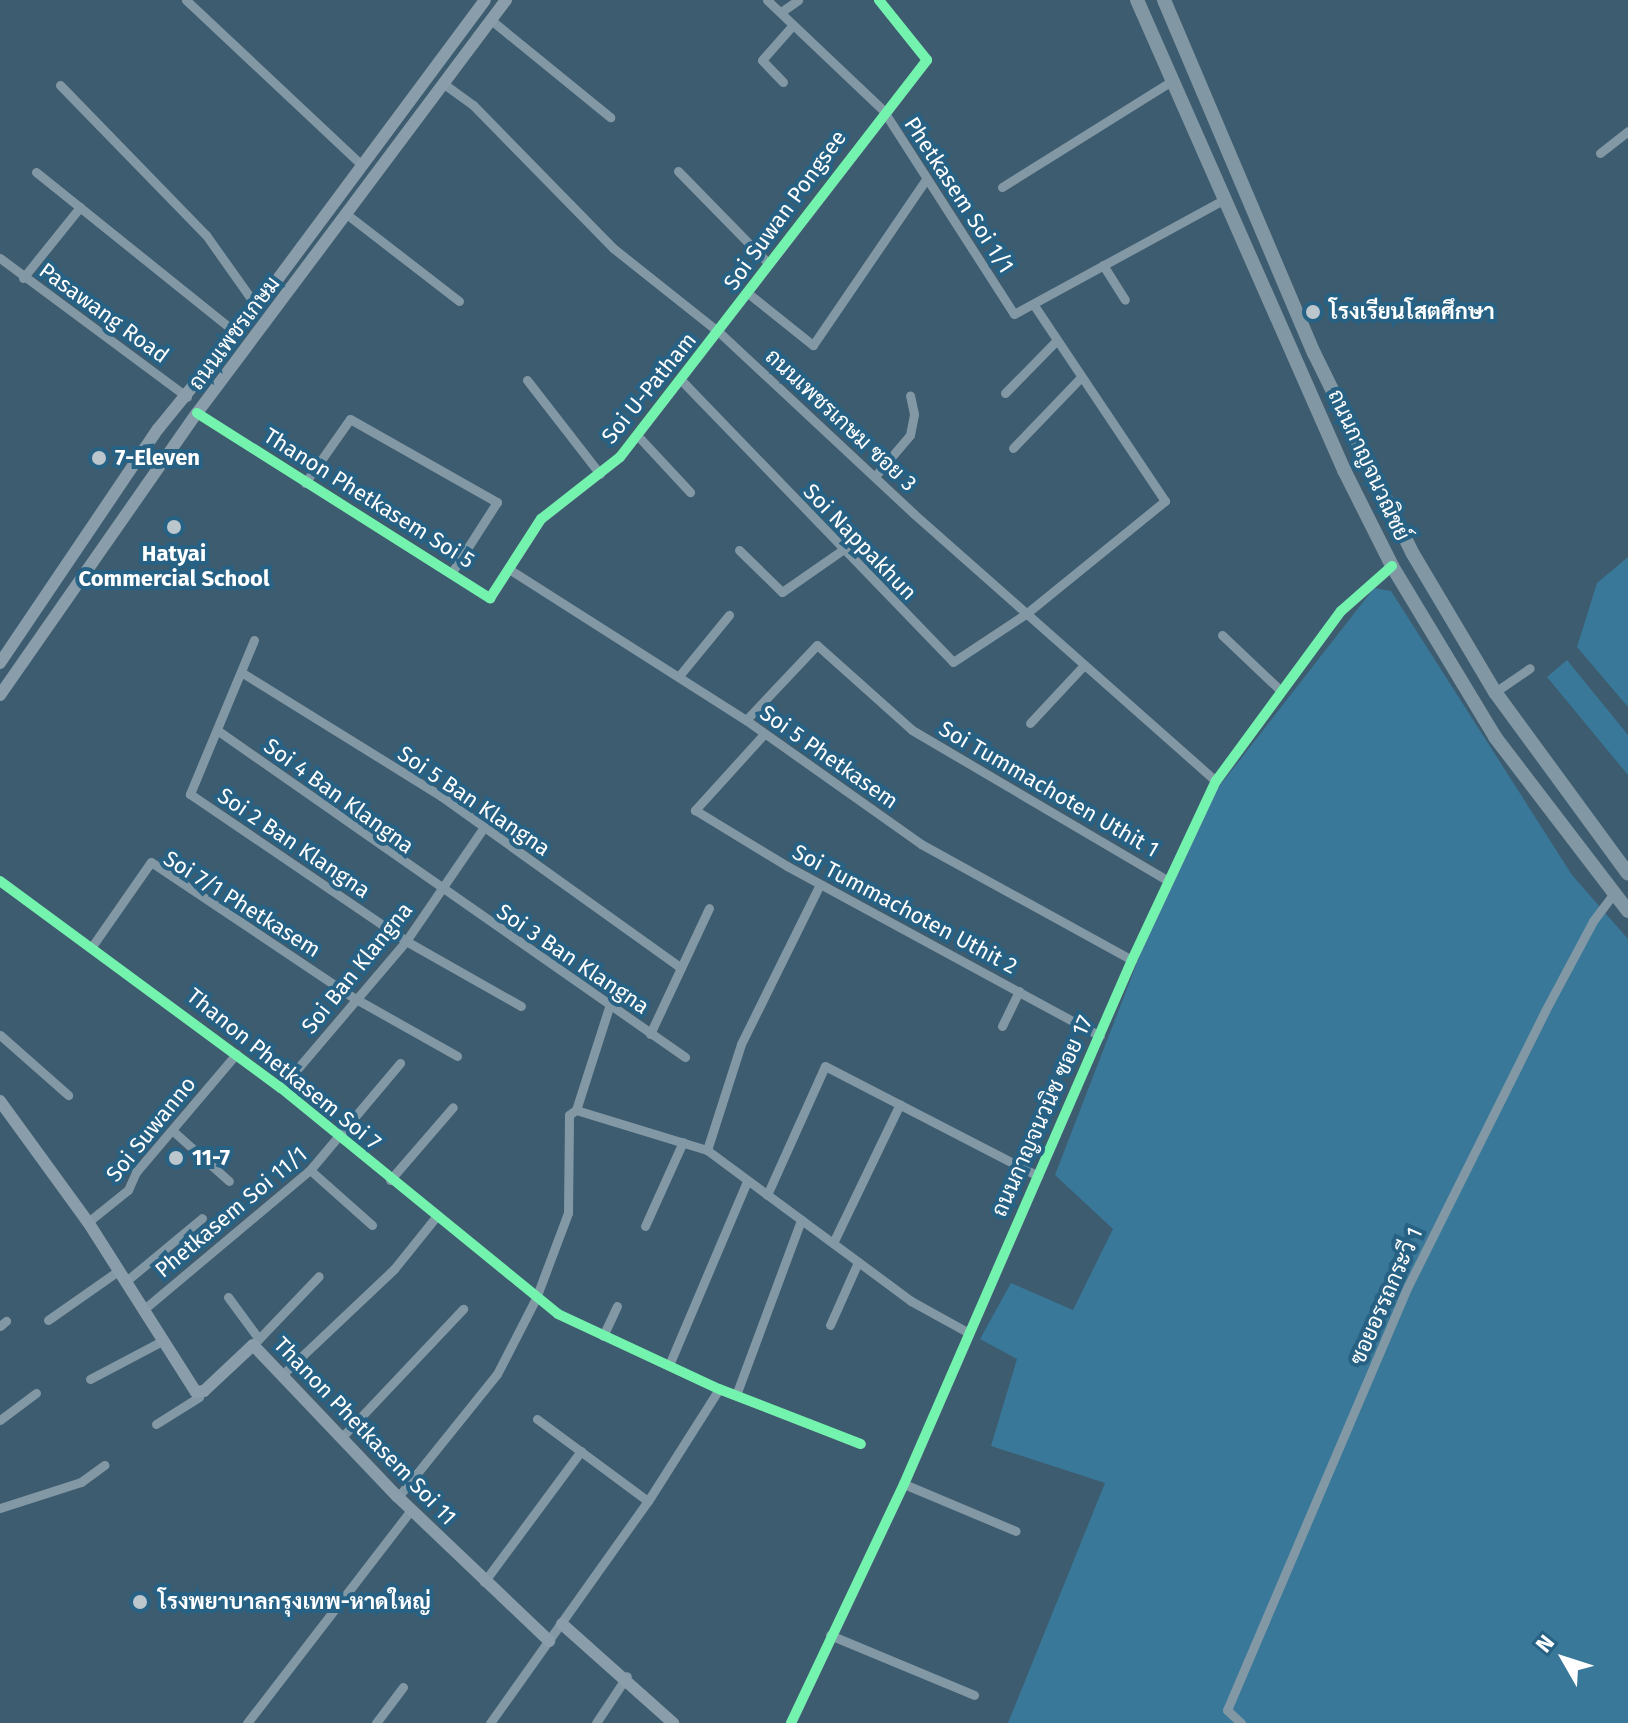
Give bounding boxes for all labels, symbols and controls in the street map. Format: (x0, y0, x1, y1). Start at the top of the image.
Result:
street label: Phetkasem Soi 1/1 (899, 112, 1019, 278)
street label: Soi Suwan Pongsee (718, 125, 852, 295)
street label: Pasawang Road (34, 257, 174, 369)
street label: ถนนเพชรเกษม (183, 271, 285, 395)
place label: โรงเรียนโสตศึกษา (1329, 299, 1495, 325)
marker: โรงเรียนโสตศึกษา (1304, 303, 1322, 321)
street label: Soi U-Patham (596, 327, 702, 449)
street label: ถนนเพชรเกษม ซอย 3 (760, 343, 922, 497)
street label: ถนนกาญจนวณิชย์ (1322, 385, 1416, 545)
street label: Thanon Phetkasem Soi 5 (259, 422, 479, 574)
place label: 7-Eleven (115, 445, 200, 471)
marker: 7-Eleven (90, 449, 108, 467)
street label: Soi Nappakhun (798, 478, 922, 606)
marker: Hatyai Commercial School (165, 518, 183, 536)
place label: Hatyai Commercial School (79, 540, 269, 592)
street label: Soi 5 Phetkasem (755, 700, 903, 814)
street label: Soi Tummachoten Uthit 1 (934, 715, 1164, 863)
street label: Soi 4 Ban Klangna (259, 733, 419, 859)
street label: Soi 5 Ban Klangna (393, 740, 555, 862)
street label: Soi 2 Ban Klangna (213, 782, 375, 904)
street label: Soi Tummachoten Uthit 2 (788, 838, 1022, 980)
street label: Soi 7/1 Phetkasem (159, 845, 325, 963)
street label: Soi Ban Klangna (296, 897, 418, 1039)
street label: Soi 3 Ban Klangna (492, 898, 654, 1020)
street label: Thanon Phetkasem Soi 7 (182, 983, 386, 1155)
street label: ถนนกาญจนวนิช ซอย 17 (986, 1011, 1098, 1221)
street label: Soi Suwanno (101, 1071, 201, 1187)
street label: Phetkasem Soi 11/1 (150, 1141, 312, 1283)
place label: 11-7 (192, 1145, 230, 1171)
marker: 11-7 (167, 1149, 185, 1167)
street label: ซอยอรรถกระวี 1 (1344, 1223, 1428, 1369)
street label: Thanon Phetkasem Soi 11 (268, 1332, 462, 1530)
place label: โรงพยาบาลกรุงเทพ-หาดใหญ่ (158, 1589, 431, 1615)
marker: โรงพยาบาลกรุงเทพ-หาดใหญ่ (129, 1591, 151, 1613)
north arrow (1524, 1619, 1604, 1699)
text: N (1530, 1629, 1560, 1658)

